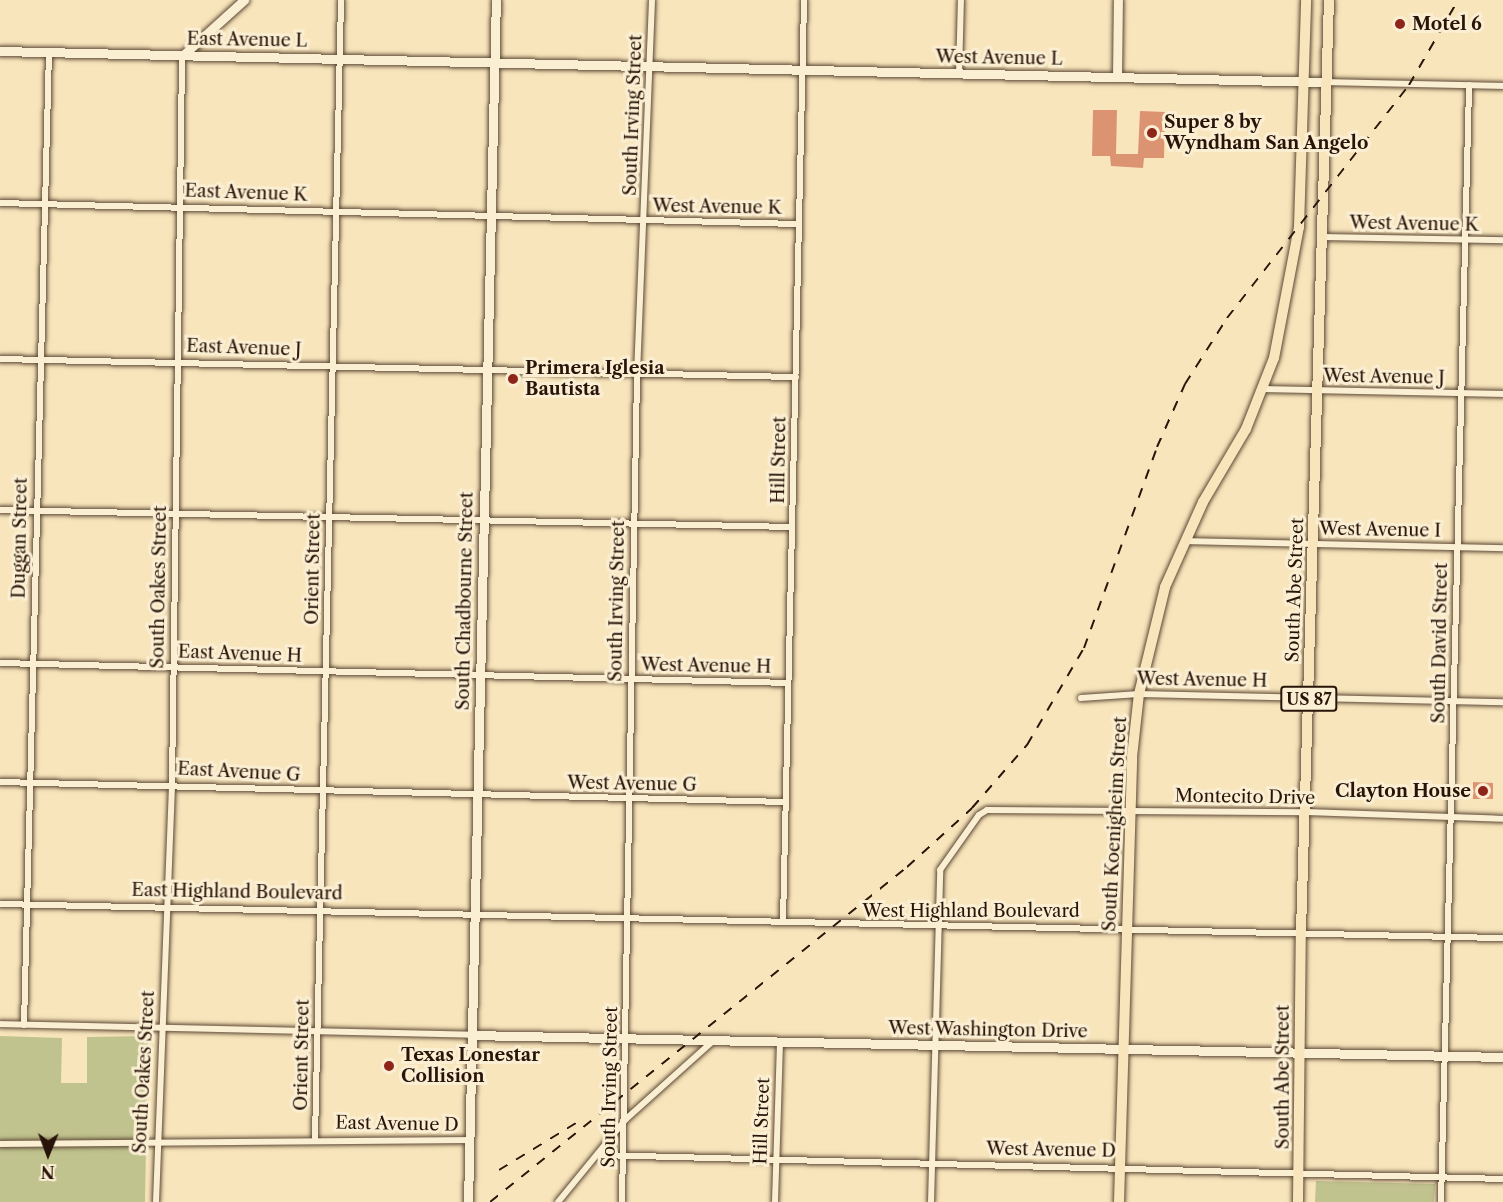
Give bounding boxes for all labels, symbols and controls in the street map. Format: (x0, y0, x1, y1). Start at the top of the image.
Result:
place label: Motel 6 (1412, 13, 1482, 35)
marker: Motel 6 (1393, 17, 1407, 31)
street label: East Avenue L (186, 28, 308, 52)
street label: South Irving Street (619, 34, 647, 196)
street label: West Avenue L (935, 46, 1063, 70)
place label: Super 8 by Wyndham San Angelo (1164, 112, 1369, 154)
marker: Super 8 by Wyndham San Angelo (1145, 126, 1159, 140)
street label: East Avenue K (184, 180, 308, 206)
street label: West Avenue K (652, 195, 782, 219)
street label: West Avenue K (1349, 212, 1479, 236)
street label: East Avenue J (186, 335, 302, 361)
place label: Primera Iglesia Bautista (525, 358, 665, 400)
street label: West Avenue J (1323, 365, 1445, 389)
marker: Primera Iglesia Bautista (506, 372, 520, 386)
street label: Hill Street (767, 416, 791, 504)
street label: Duggan Street (8, 477, 32, 599)
street label: South Chadbourne Street (452, 492, 478, 710)
street label: South Oakes Street (147, 505, 171, 669)
street label: Orient Street (301, 513, 325, 625)
street label: South Abe Street (1282, 517, 1308, 663)
street label: West Avenue I (1318, 518, 1442, 542)
street label: South Irving Street (605, 520, 629, 682)
street label: South David Street (1428, 562, 1452, 724)
street label: East Avenue H (177, 641, 303, 667)
street label: West Avenue H (640, 654, 772, 678)
street label: West Avenue H (1136, 668, 1268, 692)
road number: US 87 (1279, 686, 1339, 712)
street label: South Koenigheim Street (1099, 716, 1131, 932)
street label: East Avenue G (176, 758, 302, 786)
street label: West Avenue G (567, 772, 697, 796)
place label: Clayton House (1335, 780, 1471, 802)
marker: Clayton House (1476, 784, 1490, 798)
street label: Montecito Drive (1175, 785, 1315, 809)
street label: East Highland Boulevard (131, 879, 343, 905)
street label: West Highland Boulevard (862, 900, 1080, 922)
street label: South Oakes Street (129, 990, 159, 1154)
street label: Orient Street (290, 999, 314, 1111)
street label: South Abe Street (1272, 1004, 1294, 1150)
street label: South Irving Street (598, 1006, 622, 1168)
street label: West Washington Drive (888, 1017, 1088, 1043)
place label: Texas Lonestar Collision (401, 1045, 540, 1088)
marker: Texas Lonestar Collision (382, 1059, 396, 1073)
street label: Hill Street (750, 1077, 774, 1165)
street label: East Avenue D (335, 1112, 459, 1136)
north arrow (18, 1124, 78, 1184)
street label: West Avenue D (986, 1138, 1116, 1162)
text: N (41, 1162, 55, 1182)

